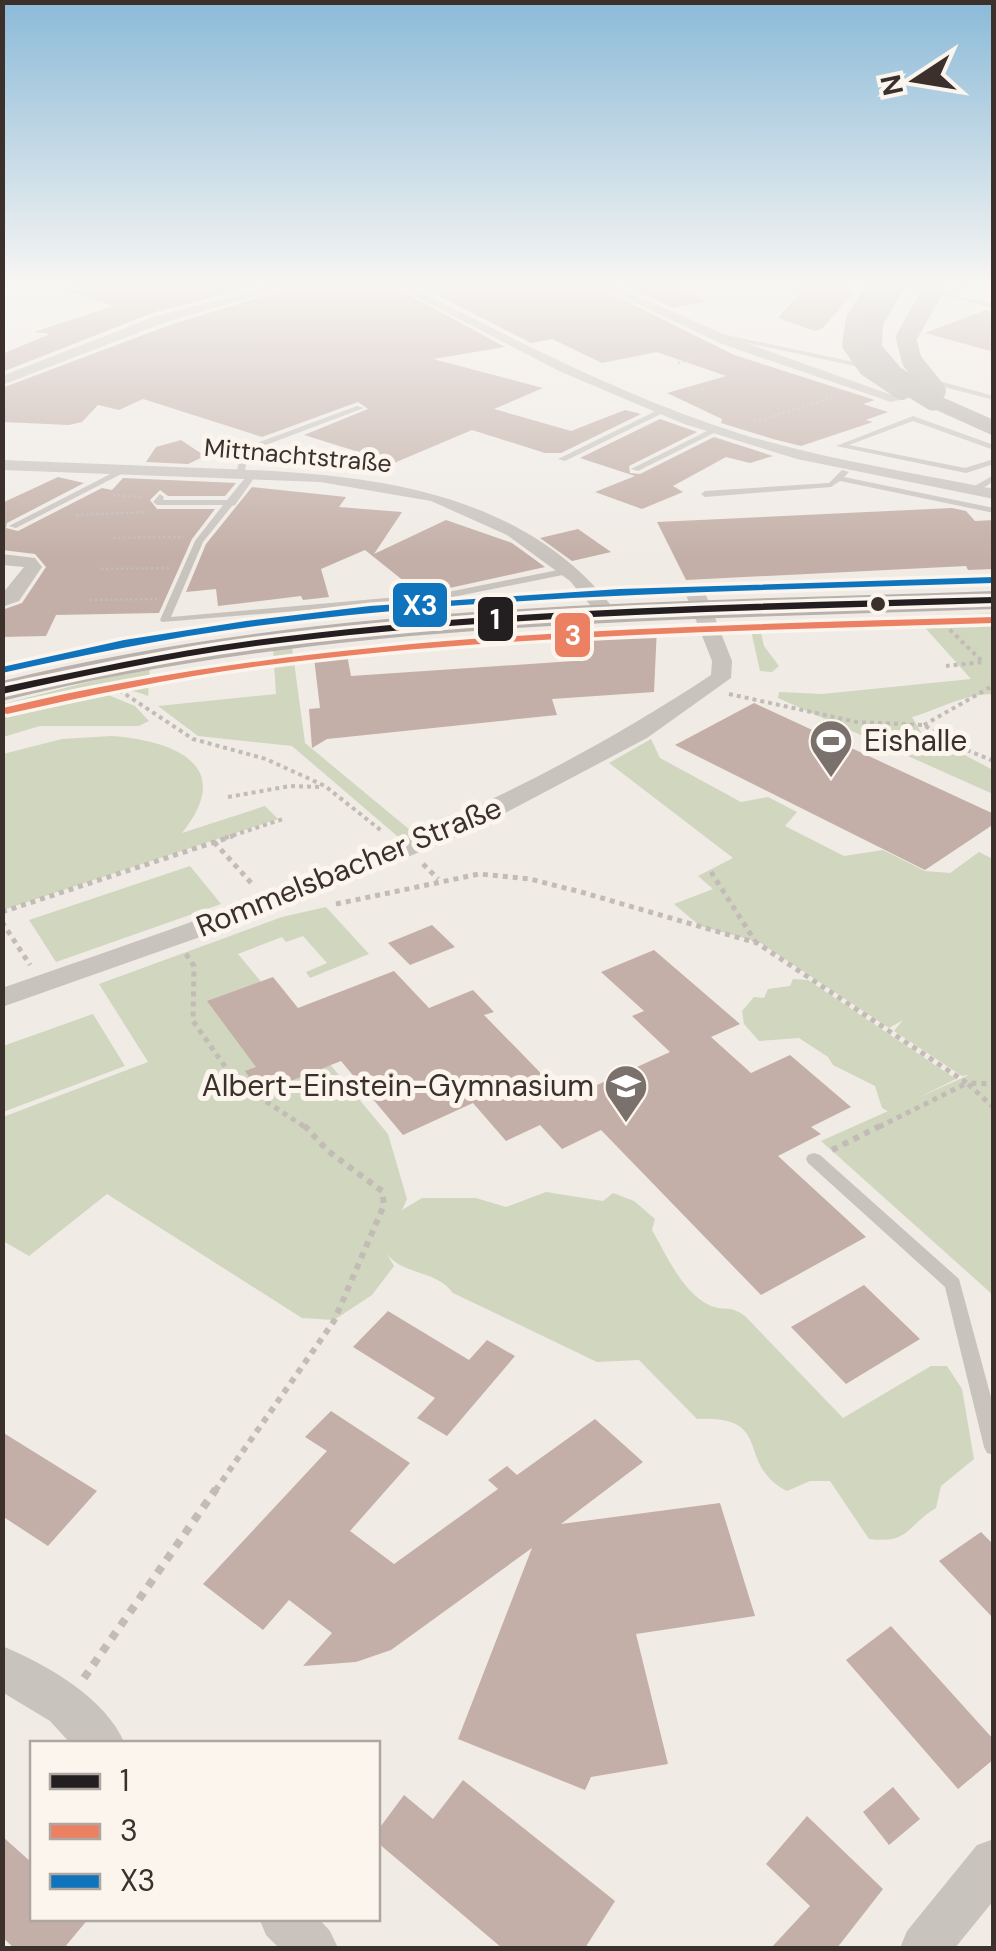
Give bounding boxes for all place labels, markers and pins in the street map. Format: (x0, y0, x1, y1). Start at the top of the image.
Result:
unlabelled marker (868, 594, 888, 614)
sports icon: Eishalle (808, 718, 854, 779)
place label: Eishalle (864, 721, 967, 760)
school or university icon: Albert-Einstein-Gymnasium (603, 1063, 649, 1124)
place label: Albert-Einstein-Gymnasium (202, 1066, 594, 1105)

